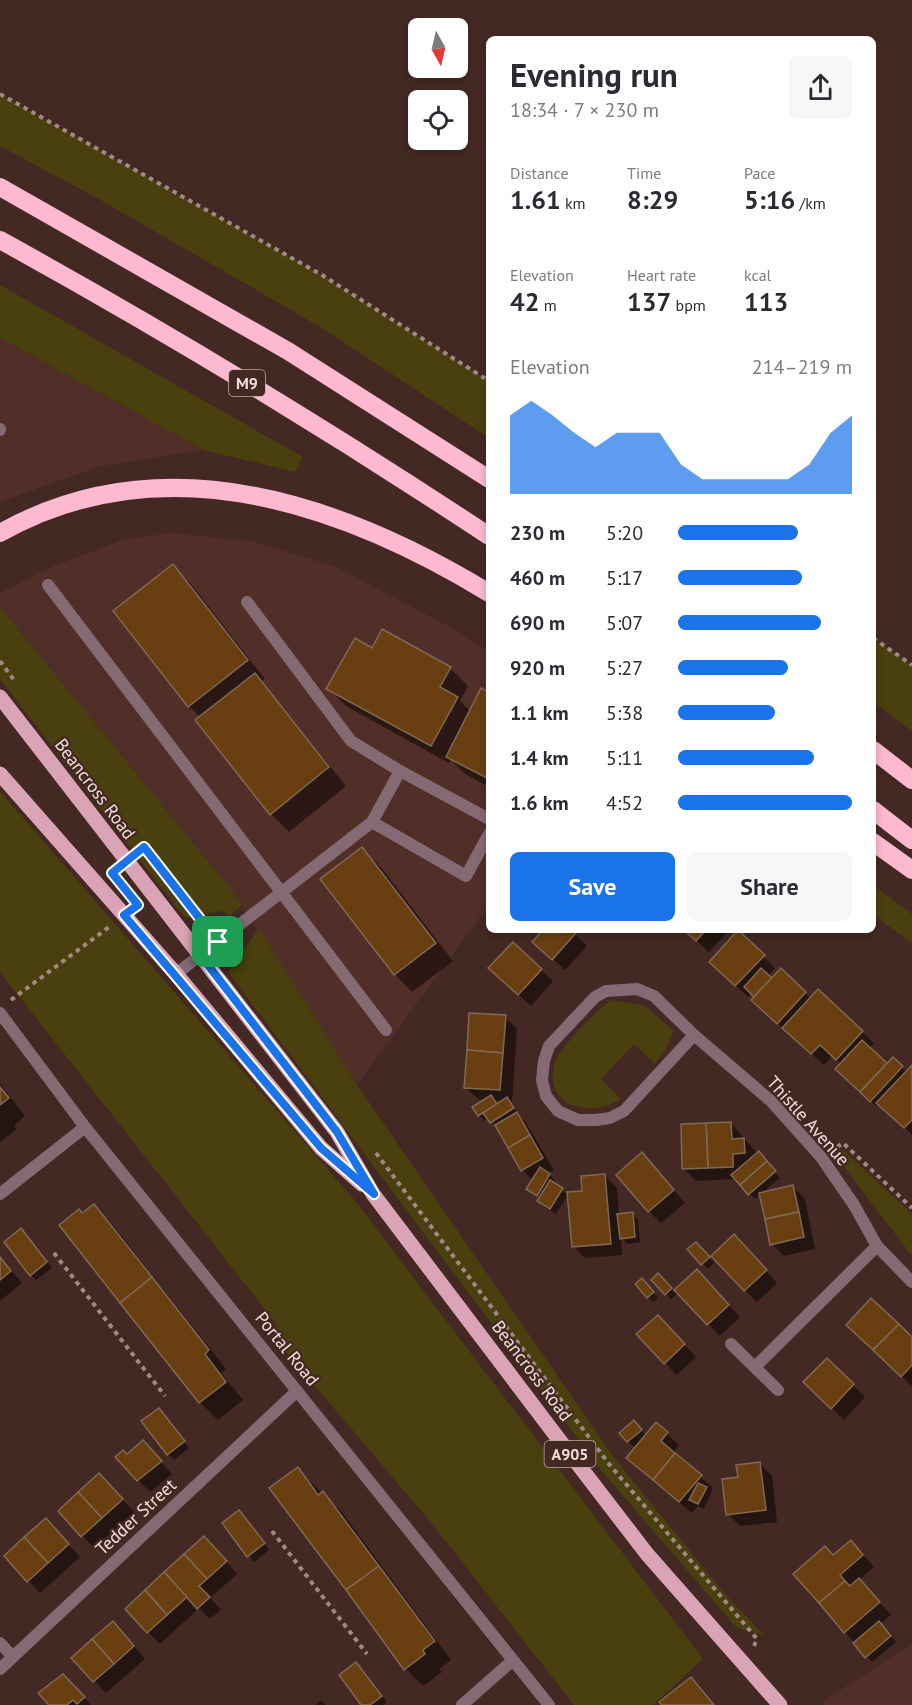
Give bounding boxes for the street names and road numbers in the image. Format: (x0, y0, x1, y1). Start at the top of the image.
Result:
road number: M9 (229, 370, 265, 396)
street label: Beancross Road (50, 734, 141, 844)
street label: Thistle Avenue (762, 1071, 855, 1170)
street label: Portal Road (250, 1307, 324, 1390)
street label: Beancross Road (487, 1316, 578, 1426)
road number: A905 (544, 1441, 596, 1467)
street label: Tedder Street (90, 1473, 181, 1560)

